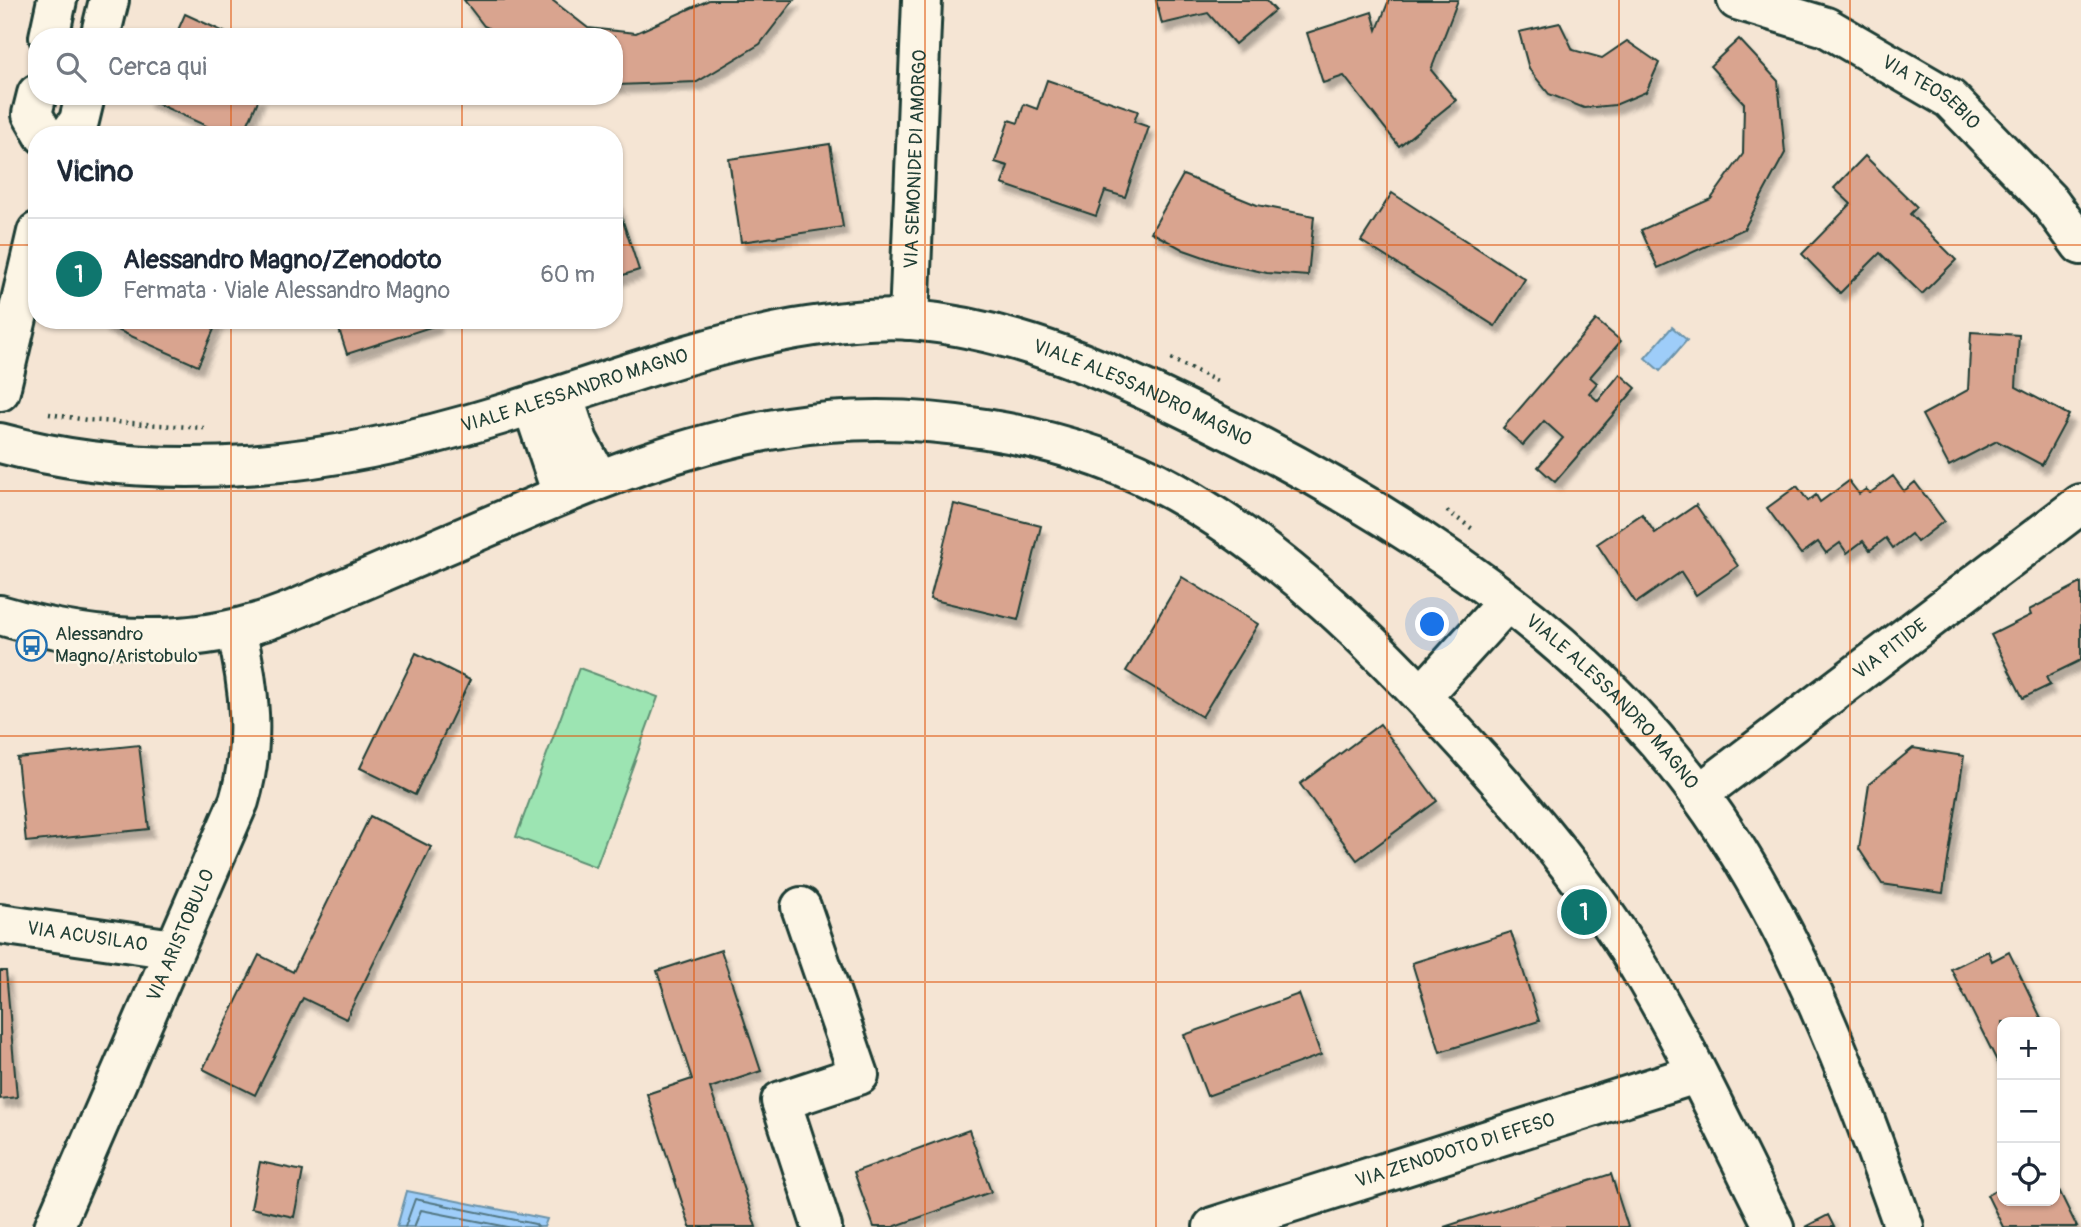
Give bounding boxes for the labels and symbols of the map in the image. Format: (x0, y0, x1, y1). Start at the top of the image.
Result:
street label: VIA SEMONIDE DI AMORGO (899, 49, 932, 269)
street label: VIA TEOSEBIO (1878, 50, 1985, 135)
street label: VIALE ALESSANDRO MAGNO (1030, 334, 1256, 452)
street label: VIALE ALESSANDRO MAGNO (458, 343, 691, 438)
your location (1415, 607, 1449, 641)
street label: VIALE ALESSANDRO MAGNO (1521, 609, 1704, 794)
street label: VIA PITIDE (1848, 613, 1932, 685)
place label: Alessandro Magno/Aristobulo (55, 622, 198, 668)
bus stop icon: Alessandro Magno/Aristobulo (15, 628, 49, 662)
street label: VIA ARISTOBULO (141, 866, 220, 1005)
pin: 1 (1561, 886, 1607, 938)
street label: VIA ACUSILAO (25, 916, 149, 957)
street label: VIA ZENODOTO DI EFESO (1352, 1107, 1558, 1193)

